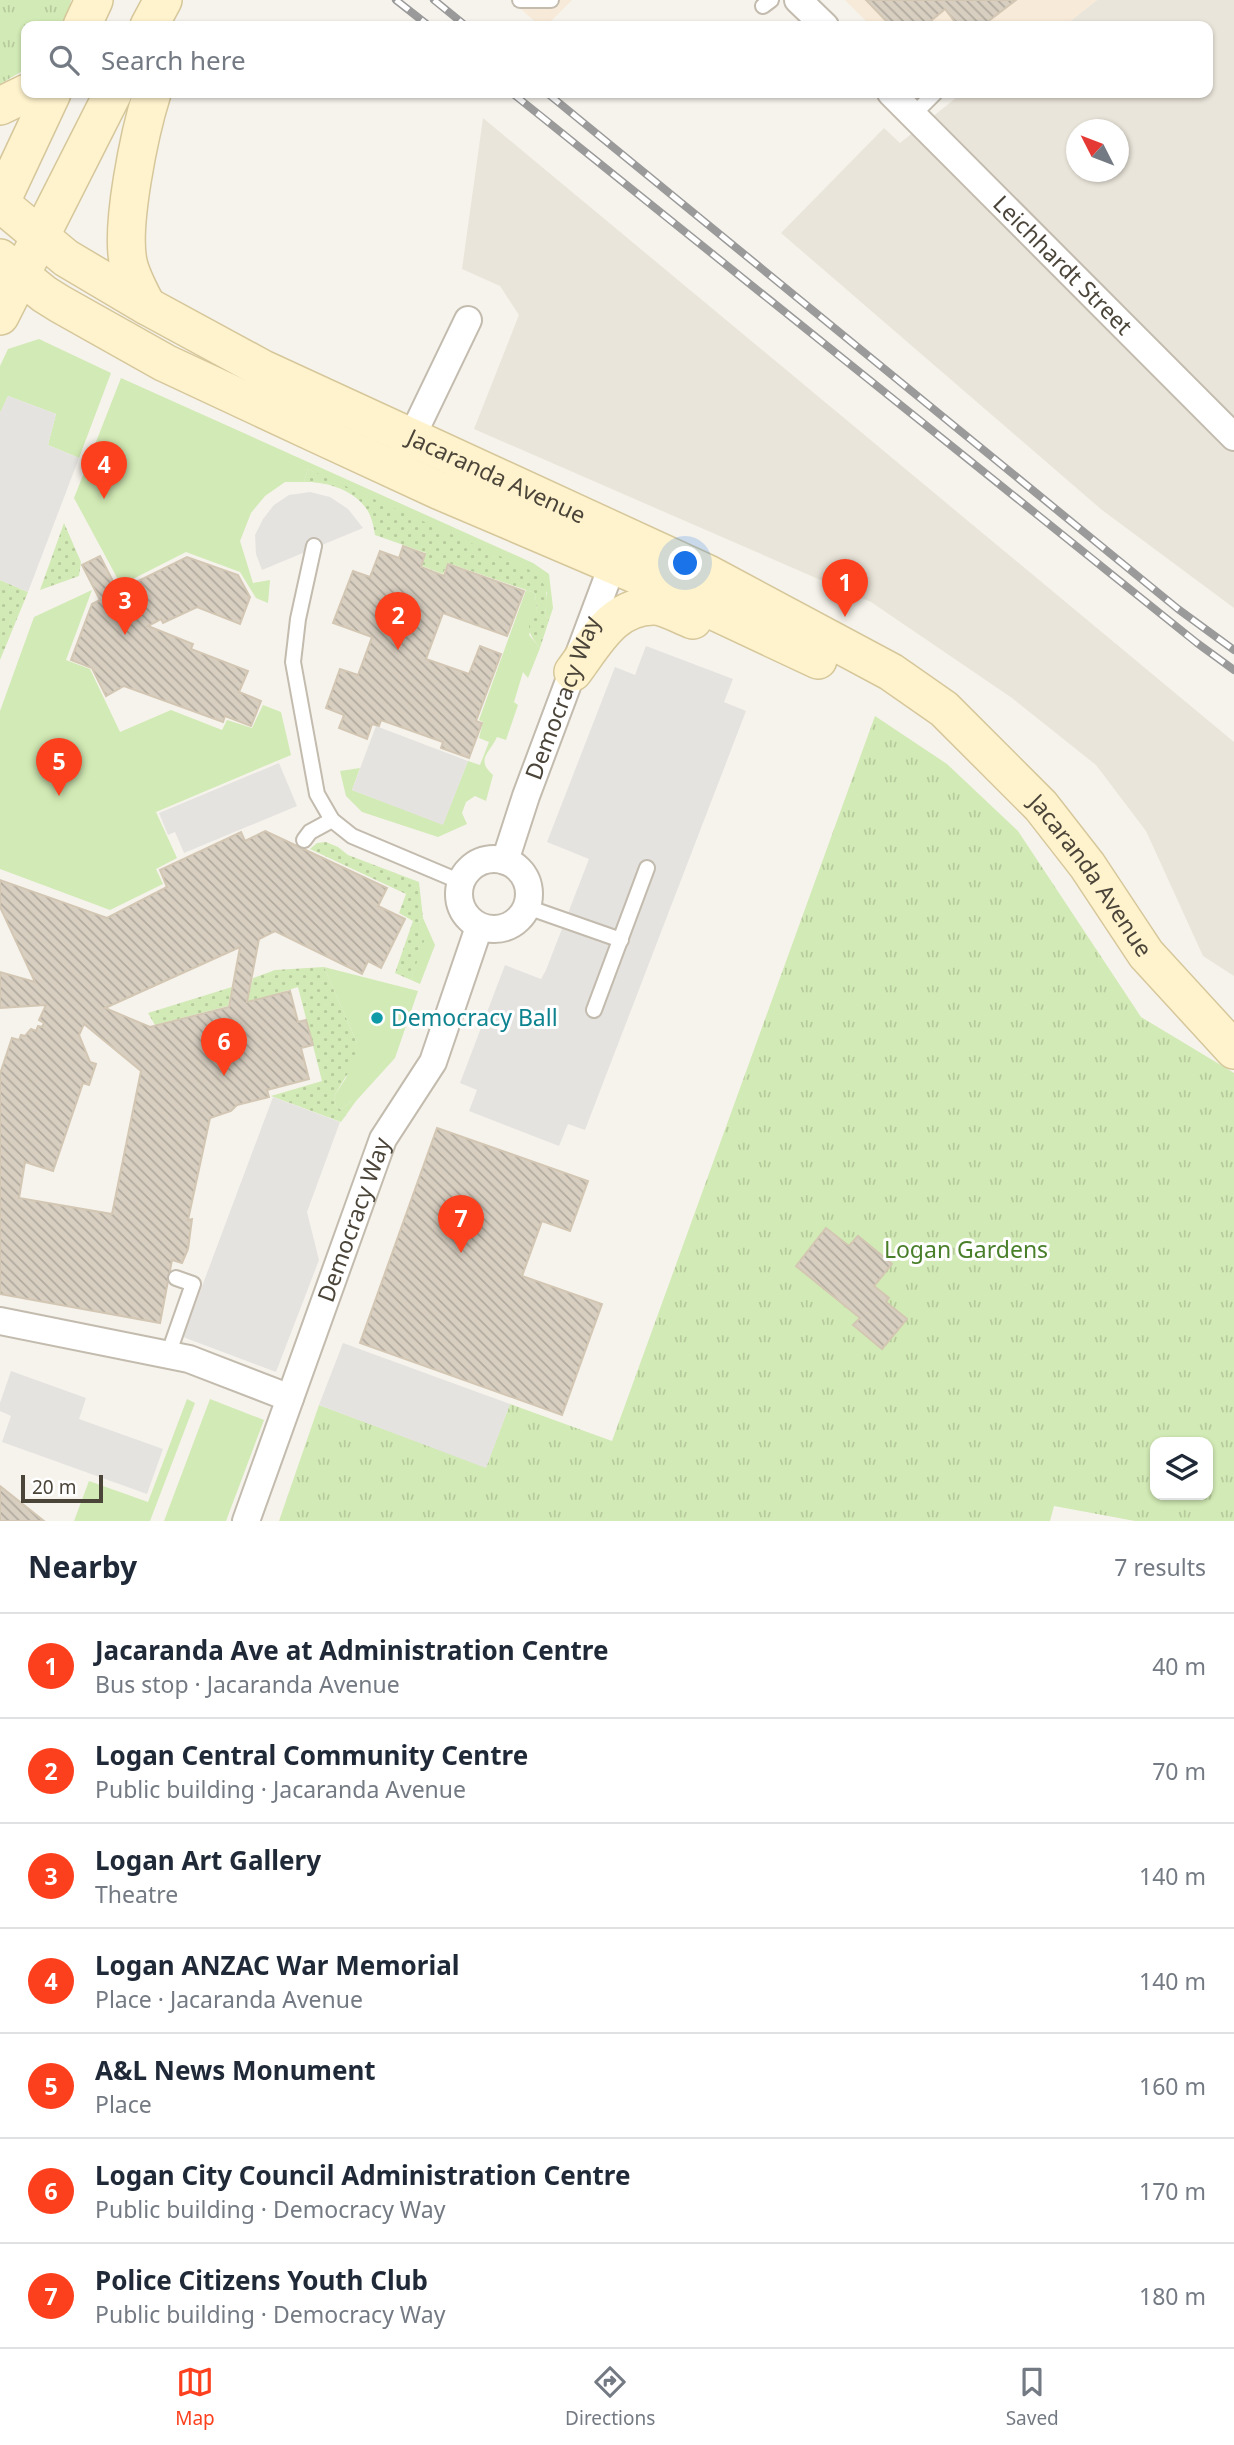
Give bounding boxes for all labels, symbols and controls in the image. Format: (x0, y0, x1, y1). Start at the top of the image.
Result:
search box (21, 21, 1213, 98)
icon: search (45, 41, 83, 79)
text: Search here (101, 42, 246, 78)
north arrow (1066, 119, 1129, 182)
street label: Leichhardt Street (987, 188, 1140, 341)
street label: Jacaranda Avenue (401, 420, 591, 531)
pin: 4 (81, 441, 127, 499)
your location (668, 546, 702, 580)
pin: 1 (822, 559, 868, 617)
pin: 3 (102, 577, 148, 635)
pin: 2 (375, 592, 421, 650)
street label: Democracy Way (517, 611, 607, 784)
pin: 5 (36, 738, 82, 796)
street label: Jacaranda Avenue (1021, 785, 1160, 963)
place label: Democracy Ball (391, 1001, 558, 1033)
marker: Democracy Ball (369, 1010, 385, 1026)
pin: 6 (201, 1018, 247, 1076)
street label: Democracy Way (309, 1133, 397, 1306)
pin: 7 (438, 1195, 484, 1253)
park label: Logan Gardens (884, 1233, 1048, 1265)
map controls (1150, 1437, 1213, 1500)
button: layers (1150, 1437, 1213, 1500)
scale bar (21, 1472, 103, 1504)
text: 20 m (32, 1474, 76, 1500)
text: Nearby (28, 1546, 137, 1587)
text: 7 results (1114, 1551, 1206, 1583)
text: Jacaranda Ave at Administration Centre (95, 1632, 608, 1668)
text: 1 (44, 1650, 58, 1682)
text: 40 m (1152, 1650, 1206, 1682)
text: Bus stop · Jacaranda Avenue (95, 1668, 400, 1700)
text: Logan Central Community Centre (95, 1737, 528, 1773)
text: 2 (44, 1755, 58, 1787)
text: 70 m (1152, 1755, 1206, 1787)
text: Public building · Jacaranda Avenue (95, 1773, 466, 1805)
text: Logan Art Gallery (95, 1842, 321, 1878)
text: 3 (44, 1860, 58, 1892)
text: 140 m (1139, 1860, 1206, 1892)
text: Theatre (95, 1878, 178, 1910)
text: Logan ANZAC War Memorial (95, 1947, 460, 1983)
text: 4 (44, 1965, 58, 1997)
text: 140 m (1139, 1965, 1206, 1997)
text: Place · Jacaranda Avenue (95, 1983, 363, 2015)
text: A&L News Monument (95, 2052, 376, 2088)
text: 5 (44, 2070, 58, 2102)
text: 160 m (1139, 2070, 1206, 2102)
text: Place (95, 2088, 152, 2120)
text: Logan City Council Administration Centre (95, 2157, 630, 2193)
text: 6 (44, 2175, 58, 2207)
text: 170 m (1139, 2175, 1206, 2207)
text: Public building · Democracy Way (95, 2193, 445, 2225)
text: Police Citizens Youth Club (95, 2262, 428, 2298)
text: 7 (44, 2280, 58, 2312)
text: 180 m (1139, 2280, 1206, 2312)
text: Public building · Democracy Way (95, 2298, 445, 2330)
tab: Map (175, 2363, 215, 2431)
tab: Directions (565, 2363, 655, 2431)
tab: Saved (1006, 2363, 1059, 2431)

